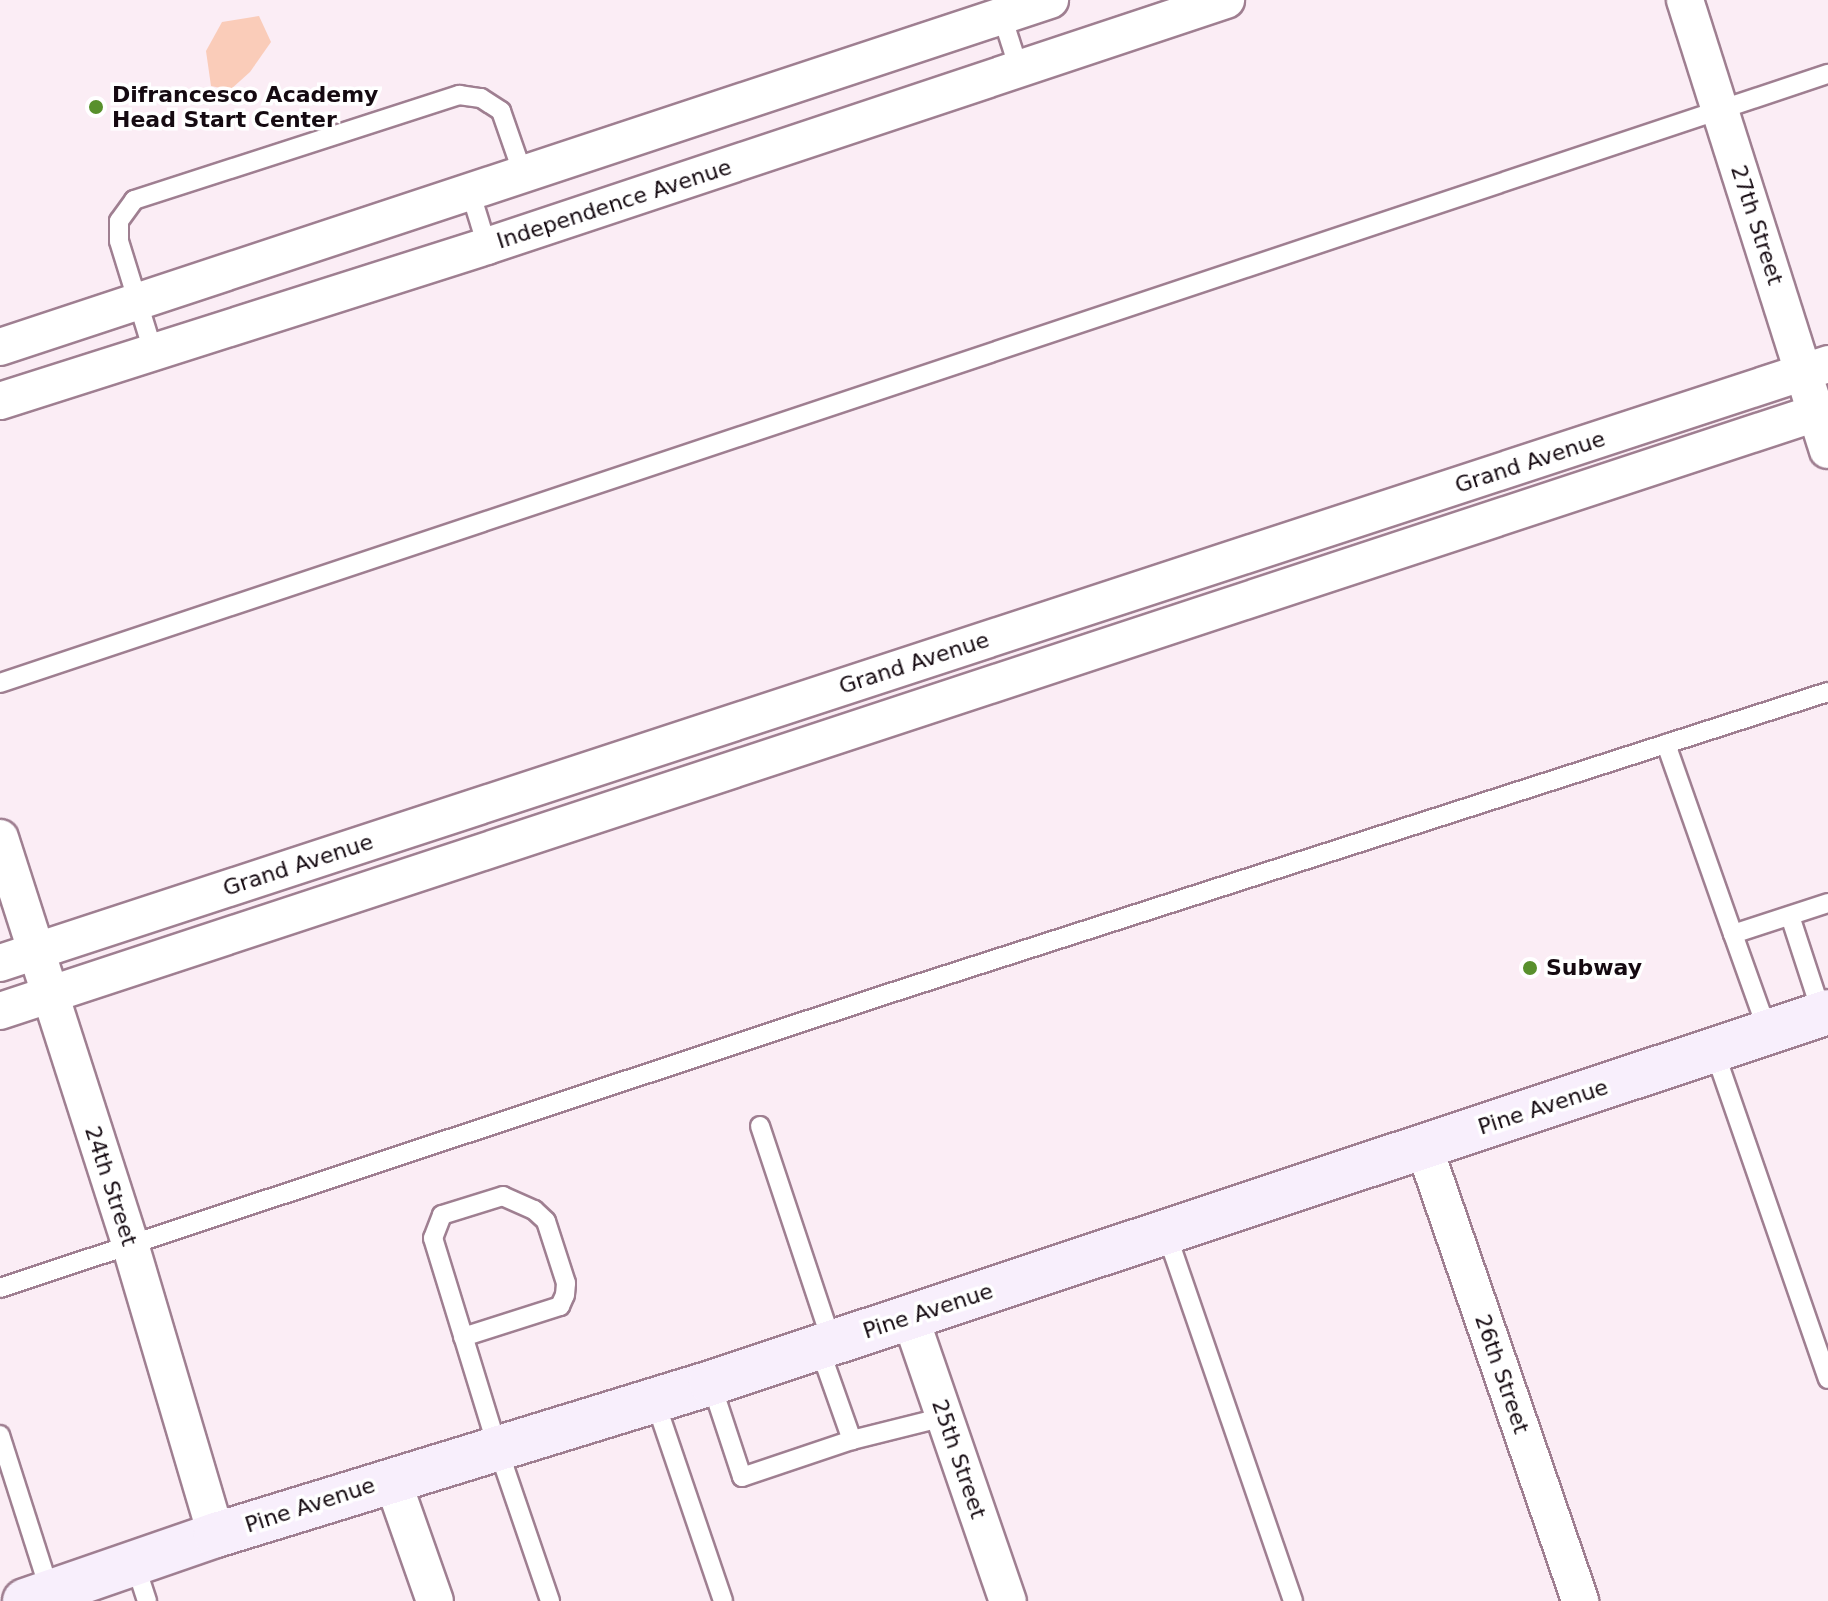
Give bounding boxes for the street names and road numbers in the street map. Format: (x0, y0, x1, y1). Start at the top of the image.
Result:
street label: Independence Avenue (493, 154, 735, 254)
street label: 27th Street (1725, 162, 1789, 288)
street label: Grand Avenue (1452, 425, 1608, 499)
street label: Grand Avenue (836, 626, 992, 700)
street label: Grand Avenue (220, 828, 376, 902)
street label: Pine Avenue (1475, 1074, 1611, 1140)
street label: 24th Street (79, 1123, 143, 1249)
street label: Pine Avenue (860, 1278, 996, 1344)
street label: 26th Street (1469, 1311, 1535, 1437)
street label: 25th Street (926, 1396, 992, 1522)
street label: Pine Avenue (242, 1472, 378, 1538)

